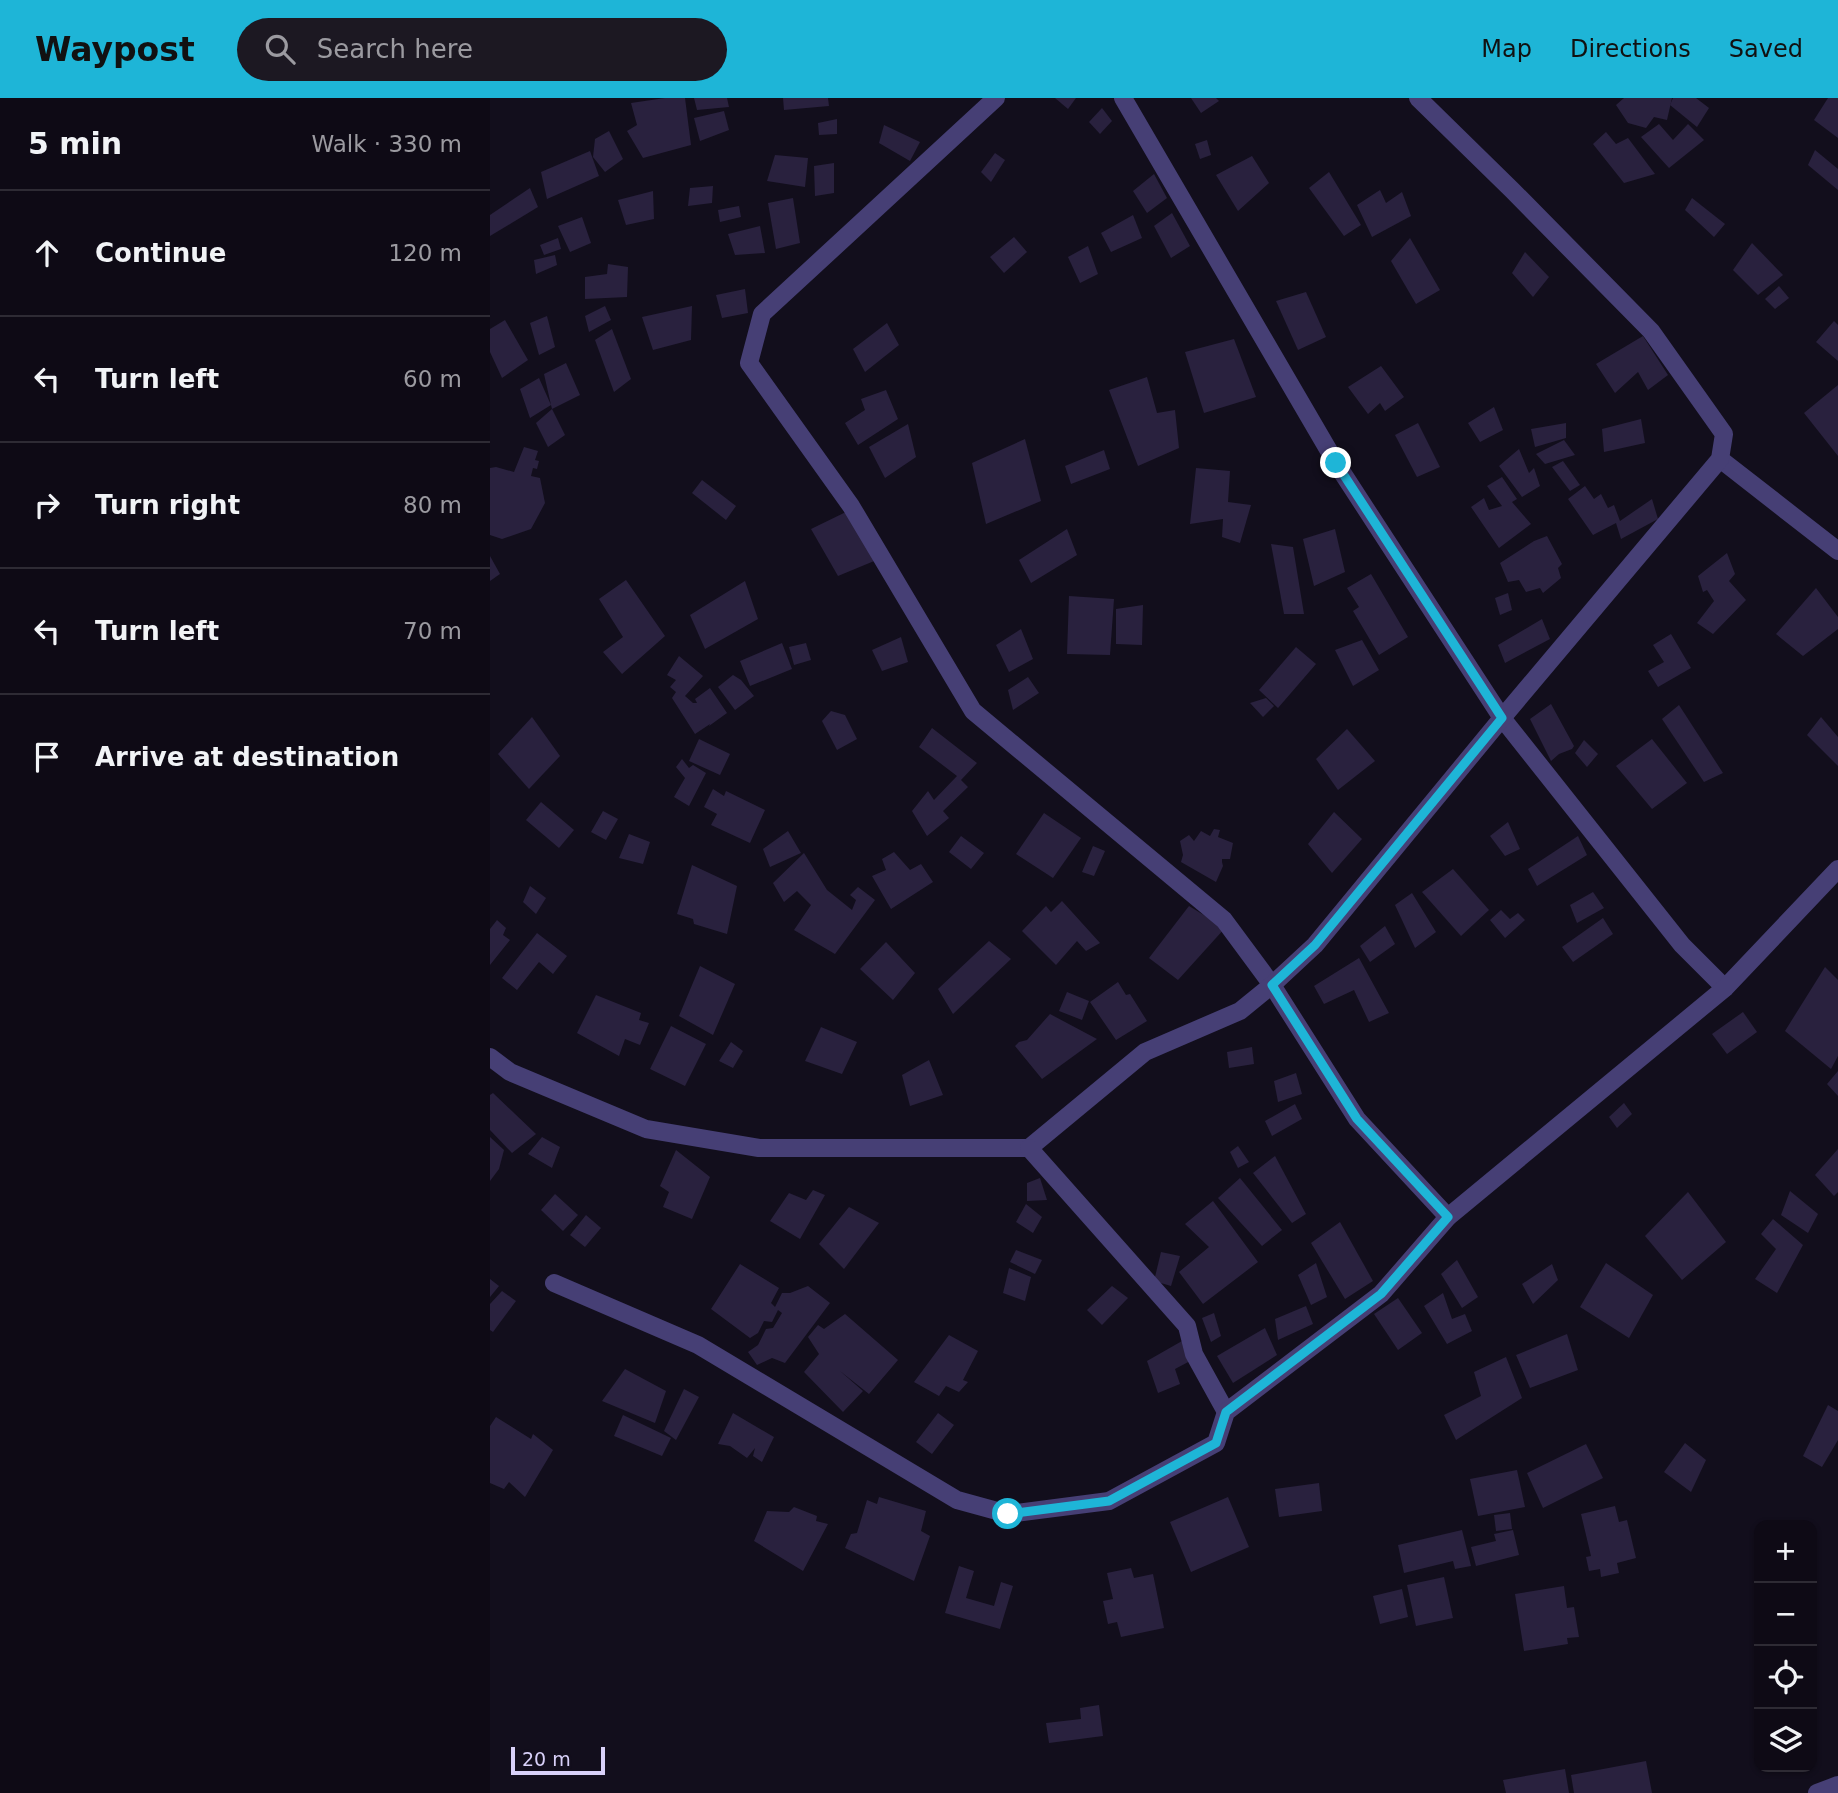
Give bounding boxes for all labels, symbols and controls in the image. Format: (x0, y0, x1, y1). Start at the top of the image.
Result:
search box (237, 18, 727, 81)
text: Waypost (35, 30, 195, 69)
icon: search (261, 30, 299, 68)
text: Search here (317, 34, 473, 64)
text: Map (1481, 35, 1532, 63)
text: Directions (1570, 35, 1691, 63)
text: Saved (1729, 35, 1803, 63)
text: 5 min (28, 126, 122, 161)
text: Walk · 330 m (311, 131, 462, 157)
icon: ahead (28, 234, 66, 272)
text: Continue (95, 238, 226, 268)
text: 120 m (388, 240, 462, 266)
icon: left (28, 360, 66, 398)
text: Turn left (95, 364, 219, 394)
text: 60 m (403, 366, 462, 392)
route end (1320, 447, 1351, 478)
icon: right (28, 486, 66, 524)
text: Turn right (95, 490, 240, 520)
text: 80 m (403, 492, 462, 518)
icon: left (28, 612, 66, 650)
text: Turn left (95, 616, 219, 646)
text: 70 m (403, 618, 462, 644)
icon: arrive (28, 738, 66, 776)
text: Arrive at destination (95, 742, 399, 772)
route start (992, 1498, 1023, 1529)
map controls (1754, 1520, 1817, 1772)
button: + (1754, 1520, 1817, 1583)
button: − (1754, 1583, 1817, 1646)
button: locate (1754, 1646, 1817, 1709)
button: layers (1754, 1709, 1817, 1772)
scale bar (511, 1744, 606, 1776)
text: 20 m (522, 1748, 571, 1770)

